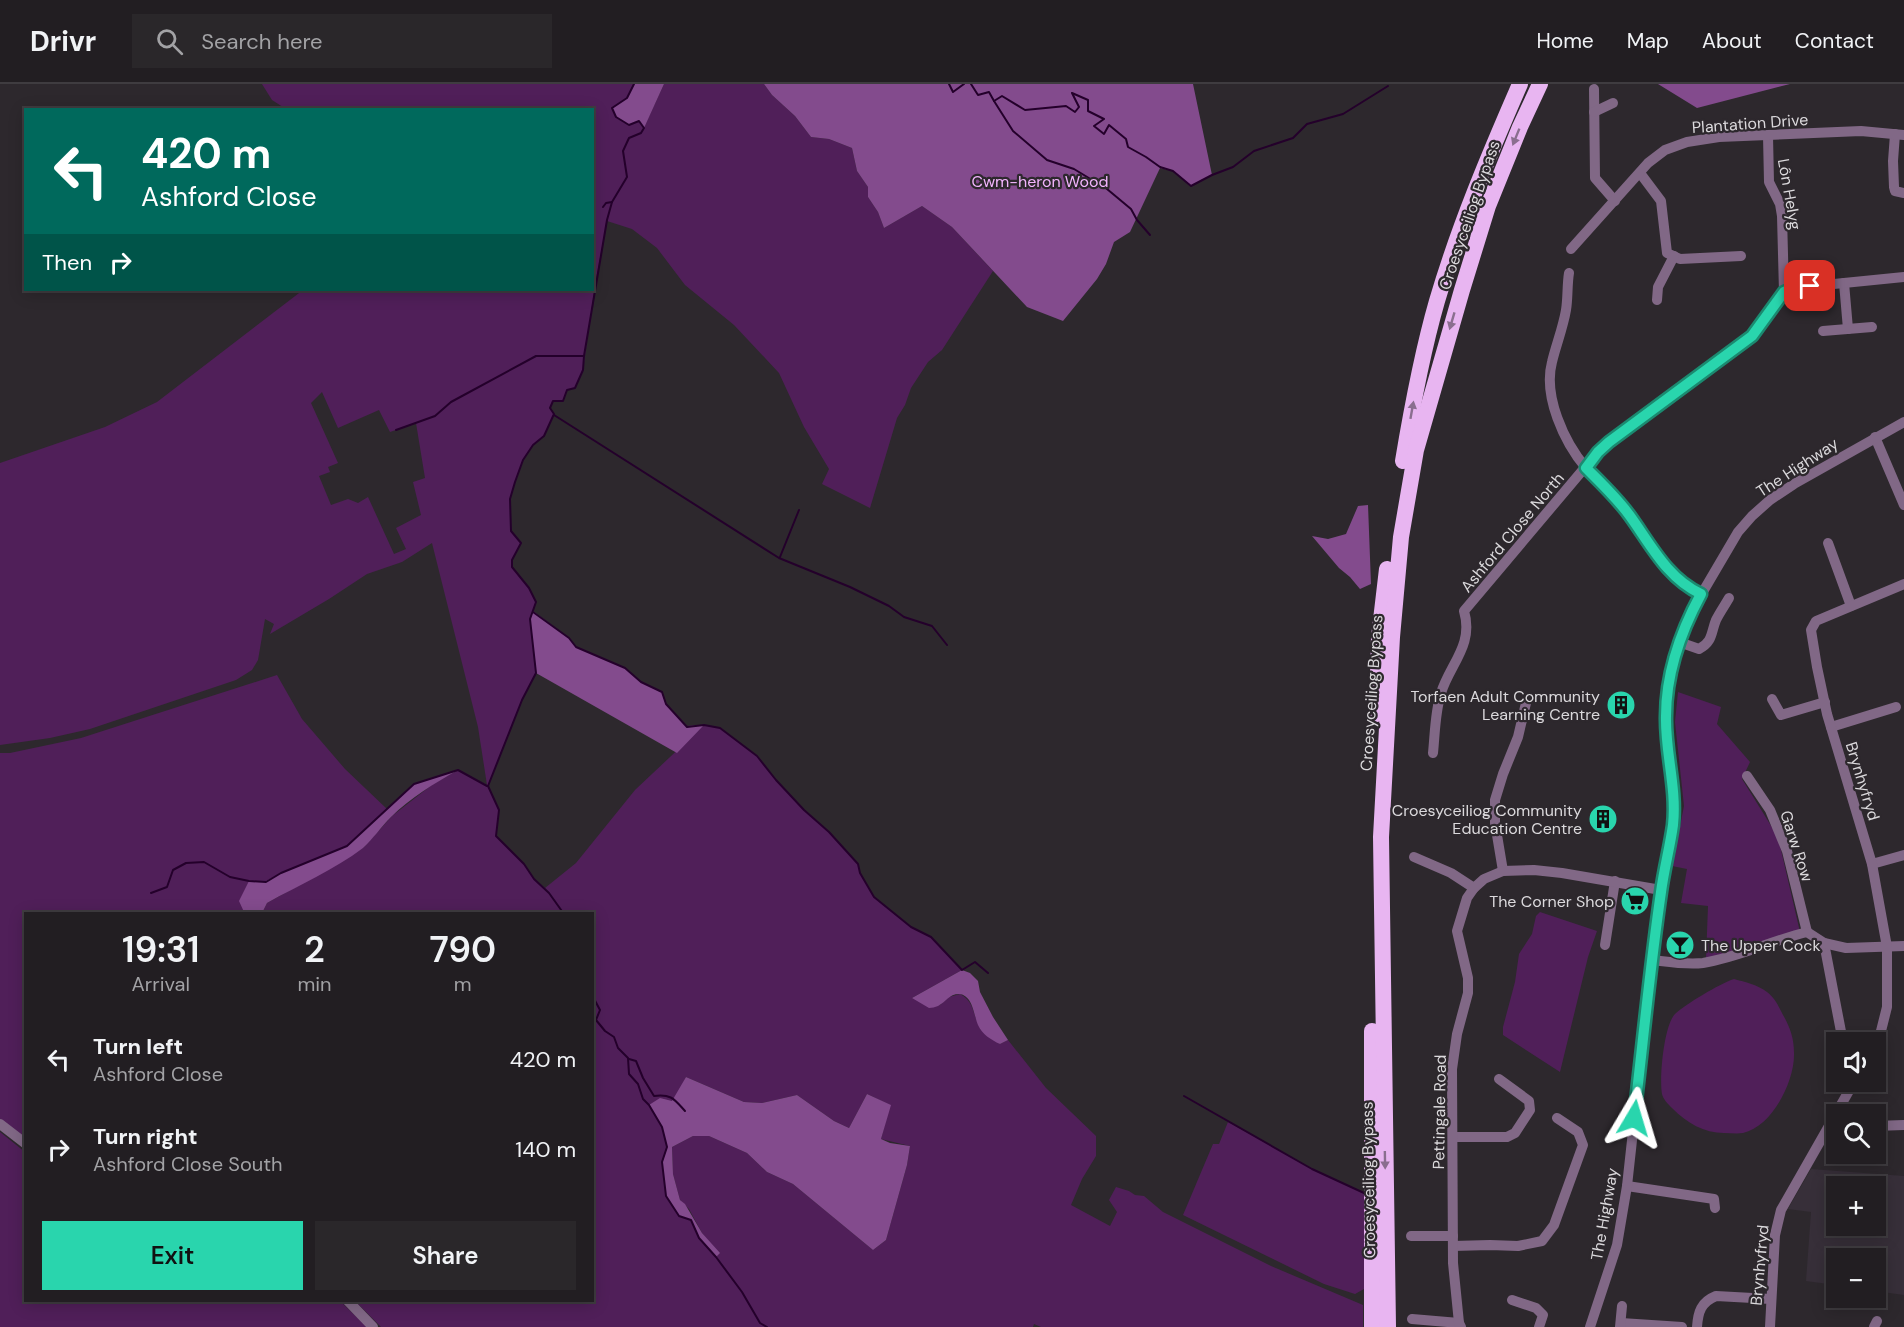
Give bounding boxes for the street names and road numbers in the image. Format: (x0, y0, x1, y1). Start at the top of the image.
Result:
street label: Plantation Drive (1691, 109, 1809, 138)
street label: Croesyceiliog Bypass (1434, 138, 1505, 293)
street label: Lôn Helyg (1773, 157, 1806, 231)
street label: The Highway (1752, 433, 1842, 502)
street label: Ashford Close North (1456, 468, 1569, 597)
street label: Croesyceiliog Bypass (1356, 614, 1387, 772)
street label: Brynhyfryd (1841, 739, 1884, 823)
street label: Garw Row (1775, 808, 1818, 884)
street label: Pettingale Road (1428, 1054, 1451, 1170)
street label: Croesyceiliog Bypass (1357, 1101, 1380, 1258)
street label: The Highway (1586, 1166, 1623, 1262)
street label: Brynhyfryd (1746, 1224, 1773, 1306)

